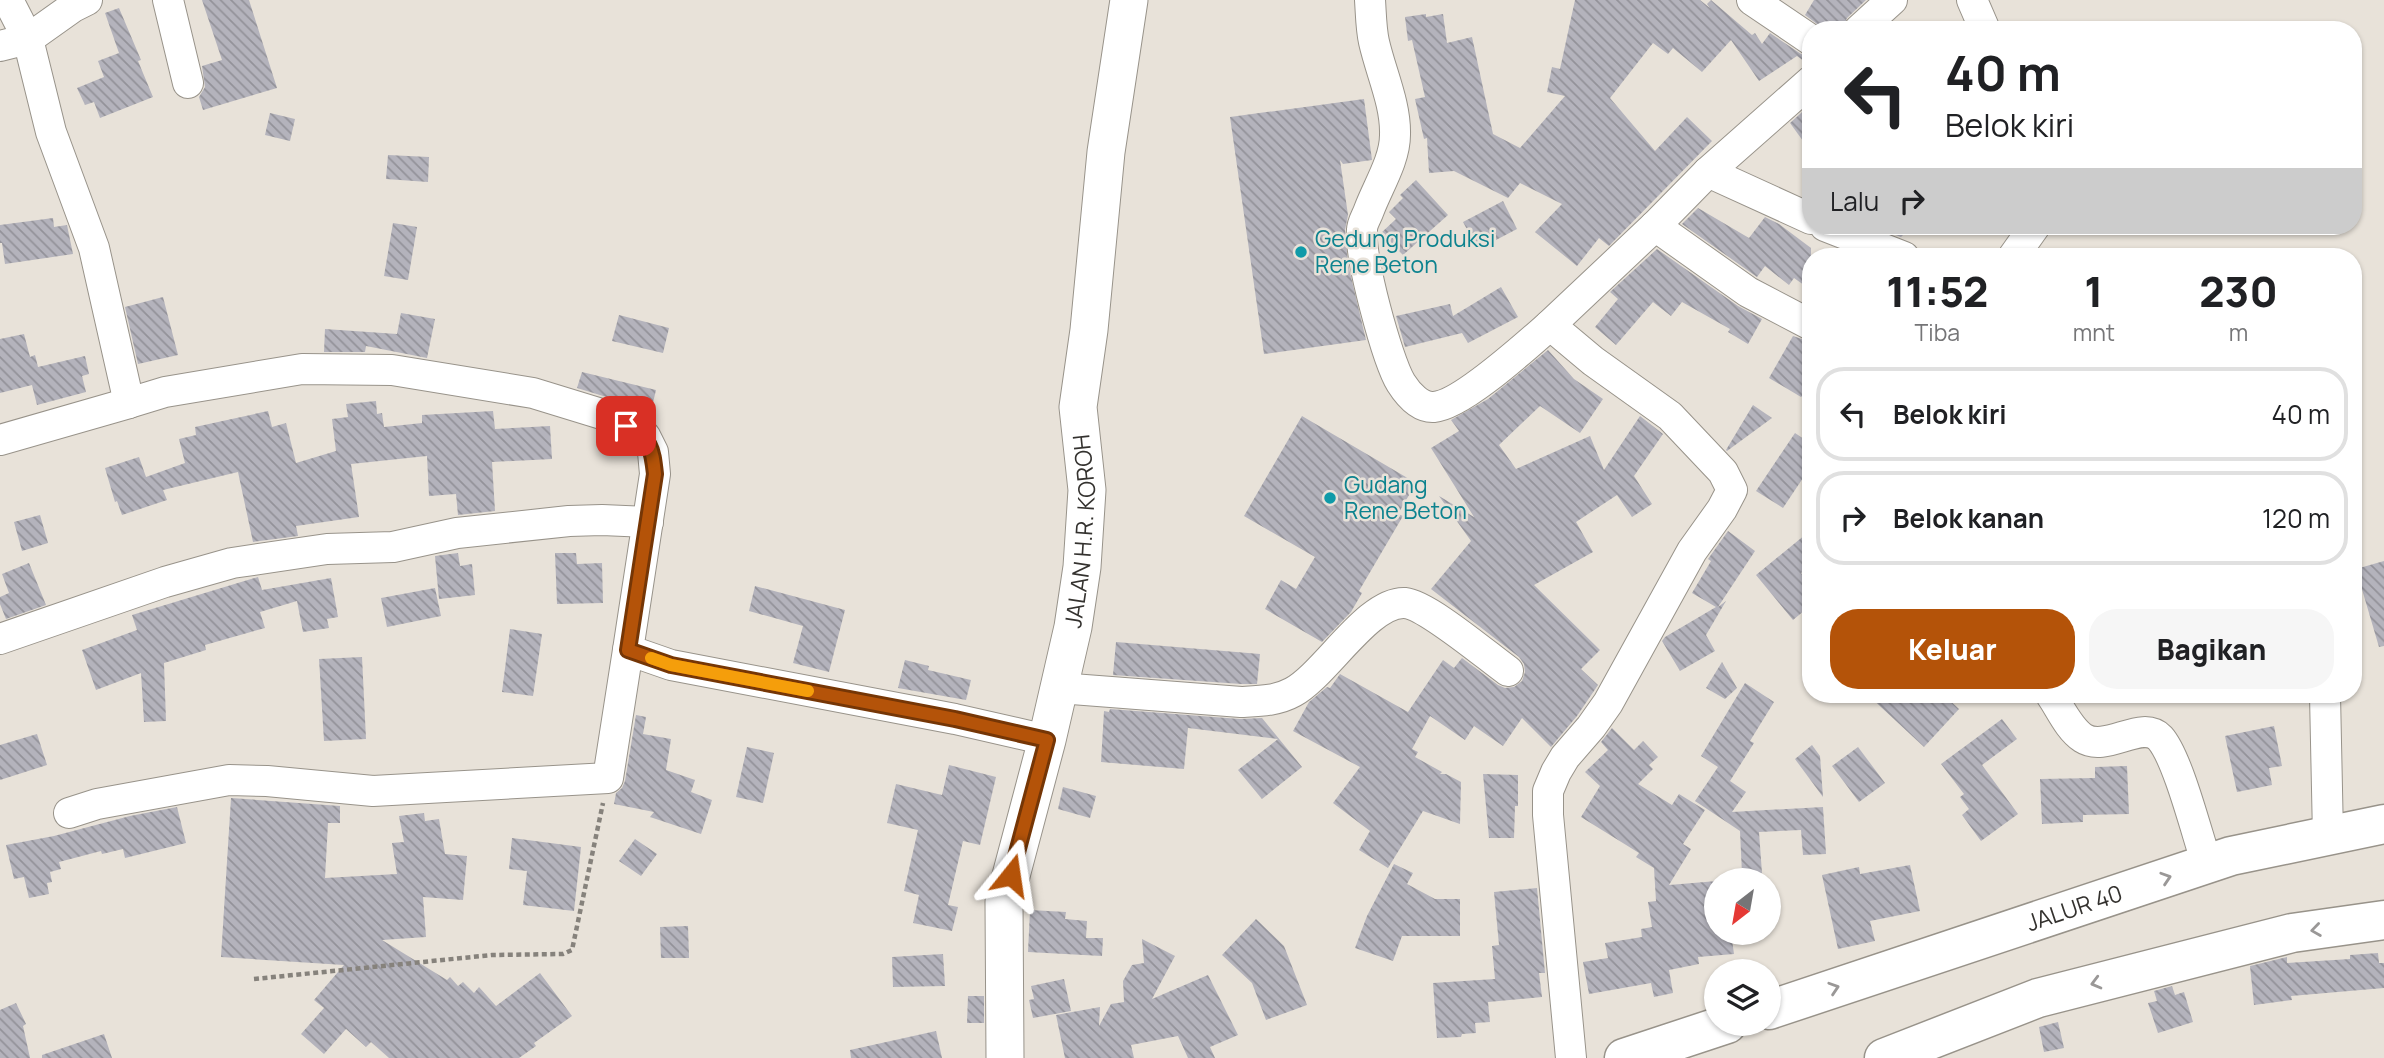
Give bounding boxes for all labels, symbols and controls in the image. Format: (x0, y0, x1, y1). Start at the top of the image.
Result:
text: 40 m (1945, 39, 2061, 106)
icon: left (1830, 49, 1921, 140)
text: Belok kiri (1945, 103, 2074, 147)
icon: right (1893, 182, 1931, 220)
text: Lalu (1830, 183, 1879, 219)
place label: Gedung Produksi Rene Beton (1315, 222, 1495, 280)
marker: Gedung Produksi Rene Beton (1293, 244, 1309, 260)
text: 11:52 (1886, 262, 1988, 320)
text: 1 (2084, 262, 2103, 320)
text: 230 (2199, 262, 2278, 320)
text: Tiba (1915, 316, 1960, 348)
text: mnt (2073, 316, 2115, 348)
text: m (2229, 316, 2248, 348)
icon: left (1834, 395, 1872, 433)
pin (596, 396, 656, 456)
text: Belok kiri (1893, 396, 2007, 432)
text: 40 m (2272, 396, 2330, 432)
icon: arrive (607, 407, 645, 445)
street label: JALAN H.R. KOROH (1056, 433, 1103, 630)
place label: Gudang Rene Beton (1344, 468, 1467, 526)
marker: Gudang Rene Beton (1322, 490, 1338, 506)
icon: right (1834, 499, 1872, 537)
text: Belok kanan (1893, 500, 2044, 536)
text: 120 m (2262, 500, 2330, 536)
button: Keluar (1830, 609, 2075, 689)
button: Bagikan (2089, 609, 2334, 689)
position arrow (974, 838, 1048, 912)
north arrow (1704, 868, 1782, 945)
map controls (1704, 868, 1781, 1036)
one-way arrow (2159, 872, 2172, 886)
street label: JALUR 40 (2022, 876, 2126, 938)
one-way arrow (2311, 922, 2322, 937)
button: layers (1704, 959, 1781, 1036)
one-way arrow (2090, 975, 2102, 989)
one-way arrow (1827, 982, 1840, 996)

